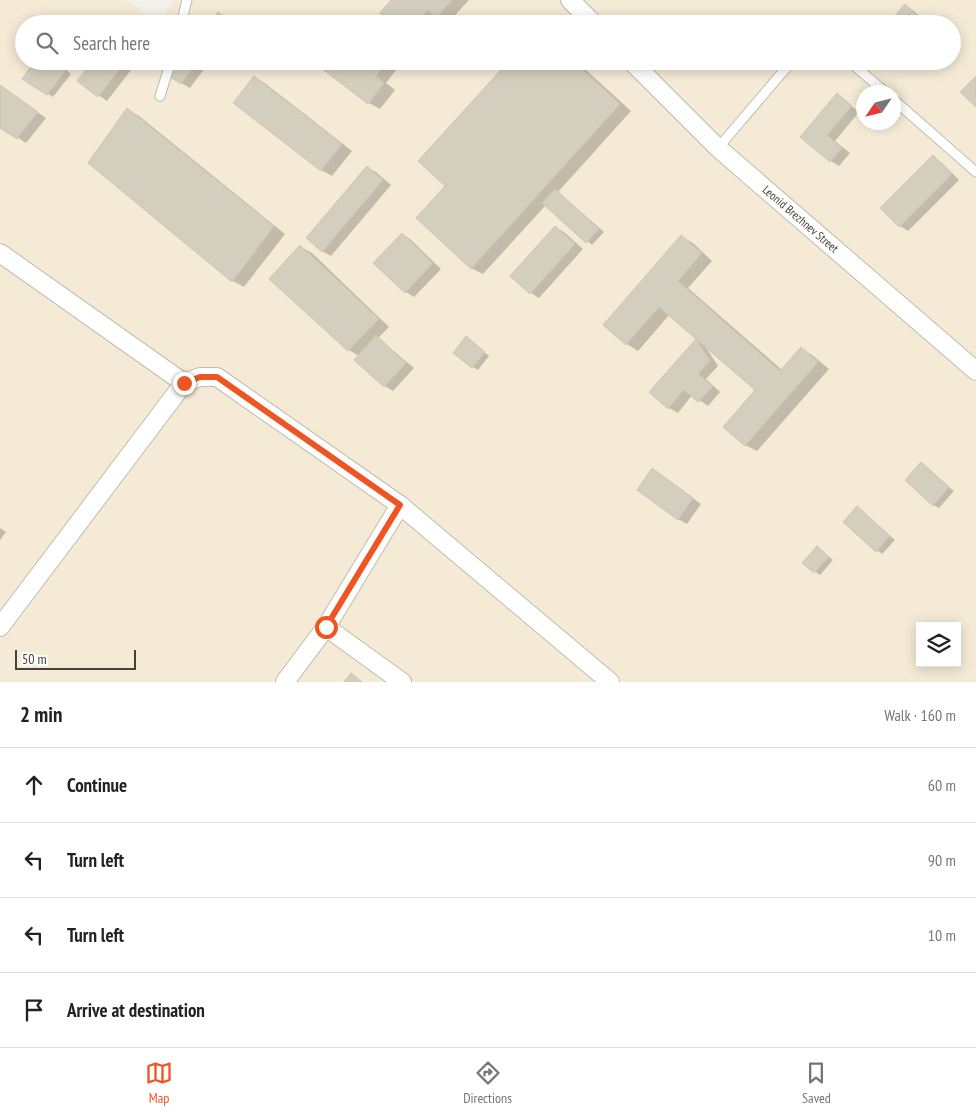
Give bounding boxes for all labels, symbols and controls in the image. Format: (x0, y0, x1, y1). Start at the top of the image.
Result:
search box (15, 15, 961, 70)
icon: search (33, 29, 61, 57)
text: Search here (73, 31, 150, 55)
north arrow (856, 85, 901, 130)
street label: Leonid Brezhnev Street (760, 182, 842, 256)
route end (173, 372, 196, 395)
route start (315, 616, 338, 639)
map controls (916, 622, 961, 667)
button: layers (916, 622, 961, 667)
scale bar (15, 647, 136, 670)
text: 50 m (22, 650, 47, 668)
text: 2 min (20, 701, 62, 728)
text: Walk · 160 m (884, 705, 956, 725)
icon: ahead (20, 771, 48, 799)
text: Continue (67, 773, 127, 797)
text: 60 m (928, 775, 956, 795)
icon: left (20, 846, 48, 874)
text: Turn left (67, 848, 124, 872)
text: 90 m (928, 850, 956, 870)
icon: left (20, 921, 48, 949)
text: Turn left (67, 923, 124, 947)
text: 10 m (928, 925, 956, 945)
icon: arrive (20, 996, 48, 1024)
text: Arrive at destination (67, 998, 205, 1022)
tab: Map (145, 1059, 173, 1107)
tab: Directions (463, 1059, 512, 1107)
tab: Saved (802, 1059, 831, 1107)

